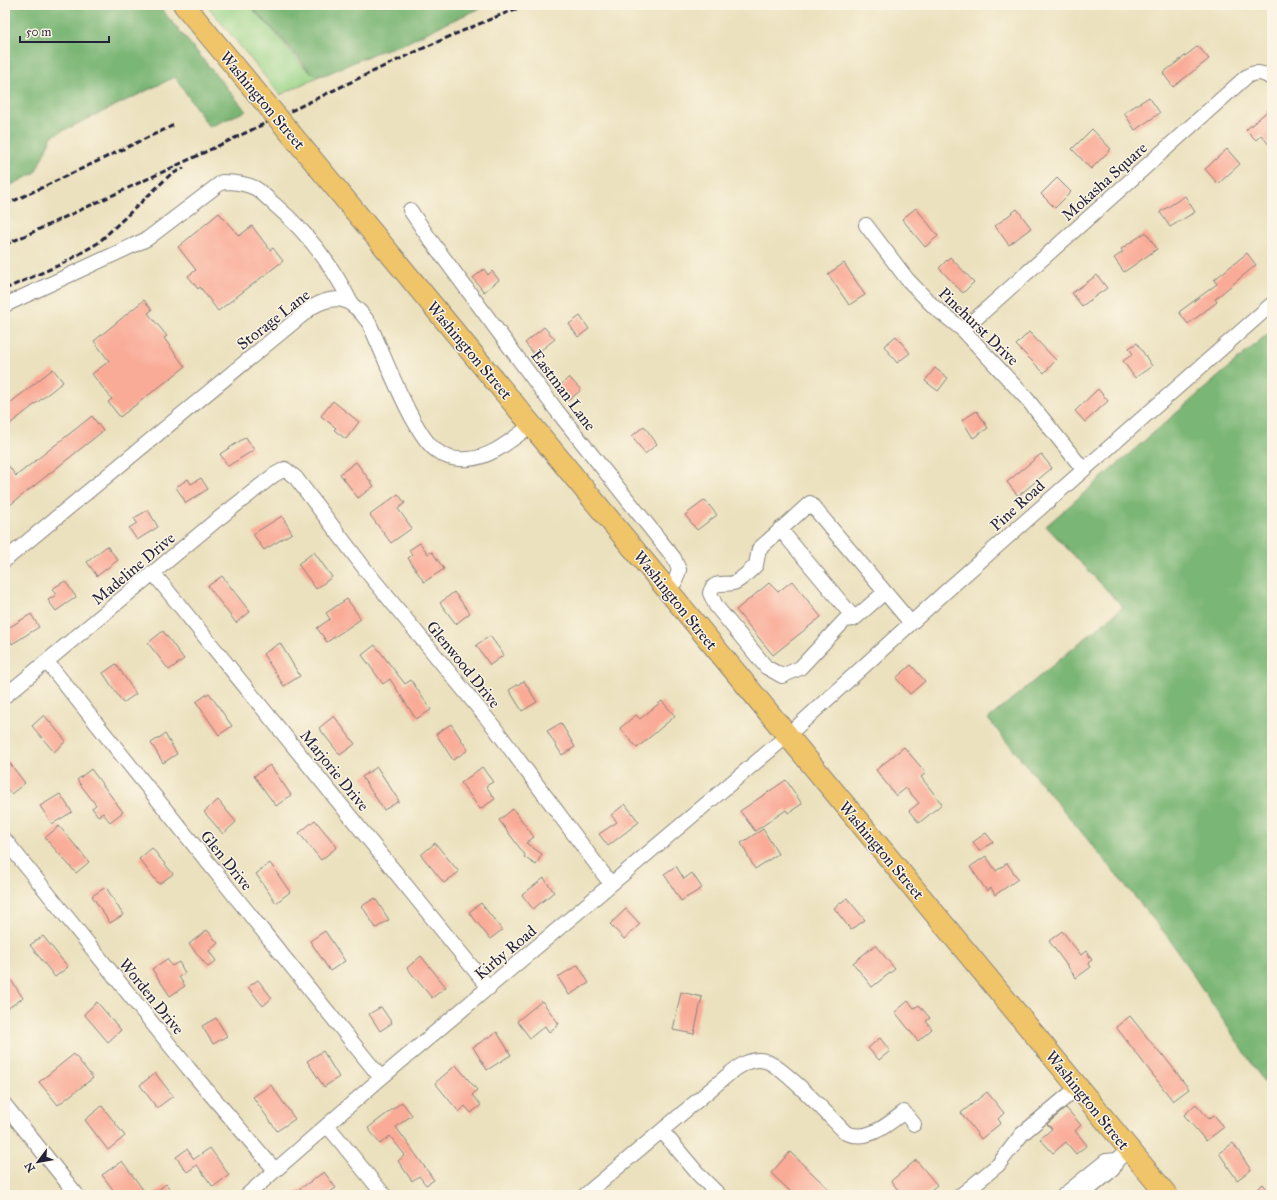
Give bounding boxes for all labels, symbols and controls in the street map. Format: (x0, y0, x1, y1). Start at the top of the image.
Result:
scale bar (20, 18, 109, 44)
text: 50 m (26, 25, 51, 39)
street label: Washington Street (215, 47, 309, 154)
street label: Mokasha Square (1058, 138, 1152, 225)
street label: Pinehurst Drive (935, 283, 1023, 370)
street label: Storage Lane (233, 285, 314, 355)
street label: Washington Street (422, 297, 516, 404)
street label: Eastman Lane (527, 346, 600, 435)
street label: Pine Road (986, 476, 1048, 535)
street label: Madeline Drive (88, 528, 179, 609)
street label: Washington Street (629, 547, 722, 655)
street label: Glenwood Drive (423, 617, 505, 712)
street label: Marjorie Drive (296, 726, 373, 815)
street label: Washington Street (834, 797, 928, 904)
street label: Glen Drive (197, 826, 257, 894)
street label: Kirby Road (471, 921, 540, 984)
street label: Worden Drive (115, 954, 188, 1038)
street label: Washington Street (1041, 1047, 1134, 1155)
north arrow (18, 1142, 58, 1182)
text: N (22, 1159, 38, 1174)

